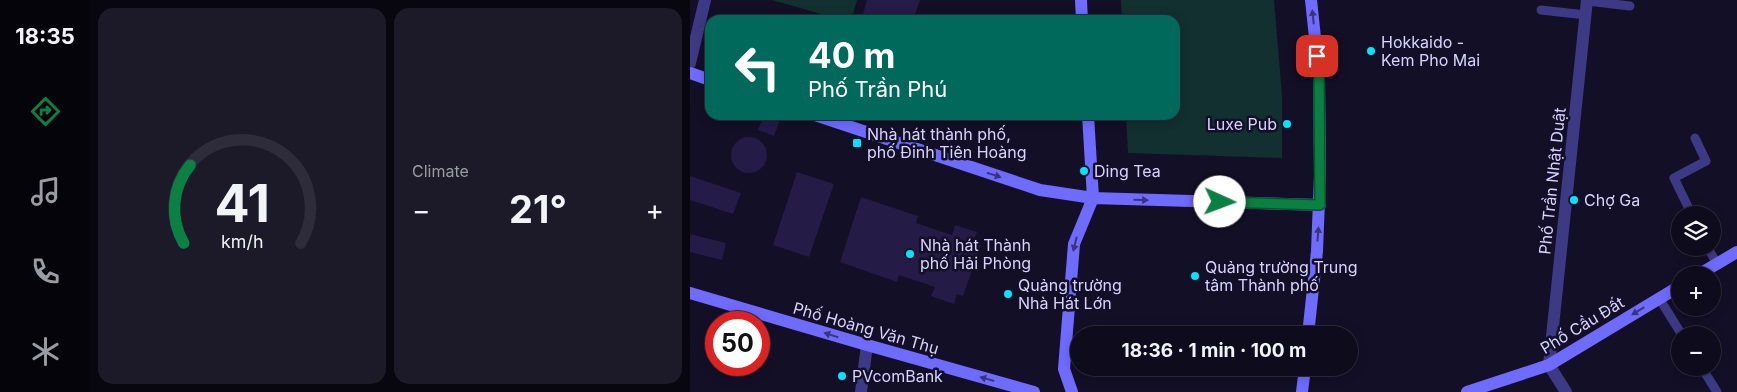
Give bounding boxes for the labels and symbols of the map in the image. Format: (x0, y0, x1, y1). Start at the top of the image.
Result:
one-way arrow (1309, 9, 1317, 25)
place label: Hokkaido - Kem Pho Mai (1381, 32, 1480, 70)
pin (1296, 35, 1338, 77)
marker: Hokkaido - Kem Pho Mai (1365, 45, 1377, 57)
street label: Phố Trần Nhật Duật (1534, 107, 1570, 255)
place label: Luxe Pub (1207, 114, 1277, 134)
marker: Luxe Pub (1281, 118, 1293, 130)
place label: Nhà hát thành phố, phố Đinh Tiên Hoàng (867, 124, 1027, 162)
marker: Nhà hát thành phố, phố Đinh Tiên Hoàng (851, 137, 863, 149)
place label: Ding Tea (1094, 161, 1161, 181)
marker: Ding Tea (1078, 165, 1090, 177)
one-way arrow (987, 171, 1002, 179)
position arrow (1193, 175, 1245, 227)
place label: Chợ Ga (1584, 190, 1640, 210)
marker: Chợ Ga (1568, 194, 1580, 206)
one-way arrow (1134, 196, 1150, 204)
one-way arrow (1314, 226, 1322, 242)
place label: Nhà hát Thành phố Hải Phòng (920, 235, 1031, 273)
one-way arrow (1071, 236, 1079, 251)
marker: Nhà hát Thành phố Hải Phòng (904, 248, 916, 260)
place label: Quảng trường Trung tâm Thành phố (1205, 257, 1358, 295)
marker: Quảng trường Trung tâm Thành phố (1189, 270, 1201, 282)
place label: Quảng trường Nhà Hát Lớn (1018, 275, 1122, 313)
marker: Quảng trường Nhà Hát Lớn (1002, 288, 1014, 300)
street label: Phố Cầu Đất (1536, 292, 1628, 358)
street label: Phố Hoàng Văn Thụ (791, 298, 941, 358)
one-way arrow (1632, 306, 1645, 315)
speed limit sign: 50 (705, 311, 770, 376)
one-way arrow (823, 330, 838, 338)
place label: PVcomBank (852, 366, 943, 386)
marker: PVcomBank (836, 370, 848, 382)
one-way arrow (980, 375, 995, 383)

